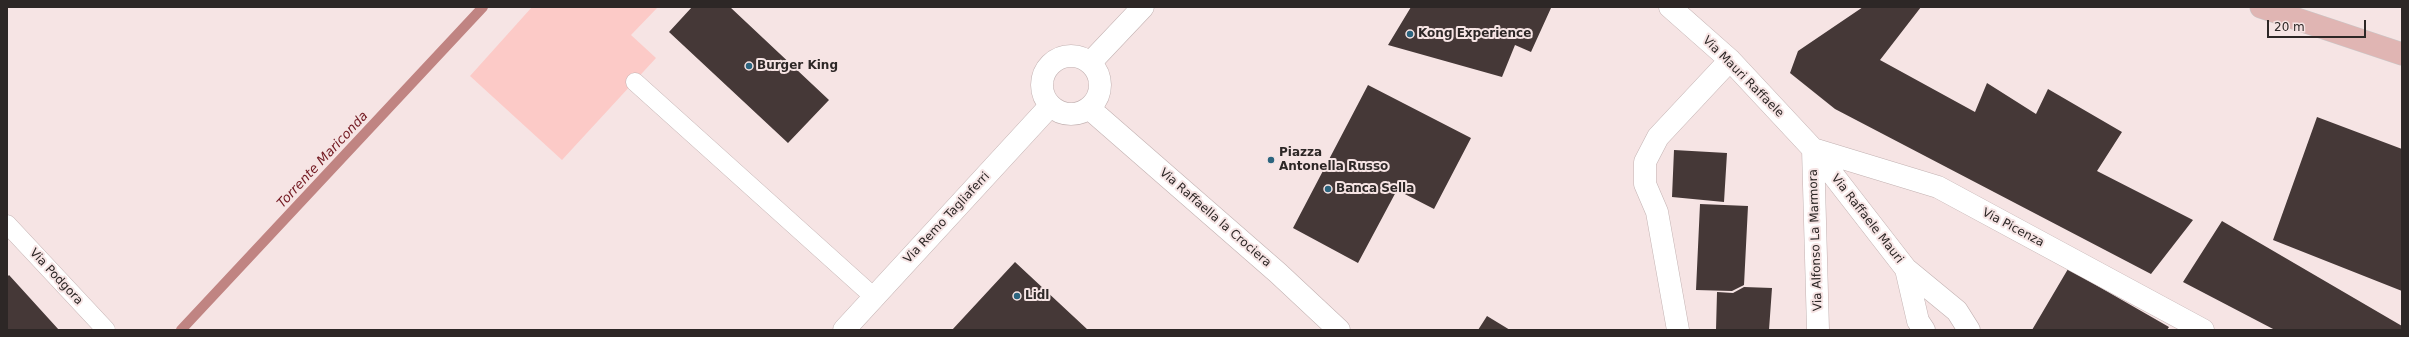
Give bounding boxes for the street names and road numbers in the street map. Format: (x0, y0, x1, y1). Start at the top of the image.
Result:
street label: Via Mauri Raffaele (1699, 33, 1787, 121)
street label: Via Raffaella la Crociera (1156, 166, 1274, 270)
street label: Via Remo Tagliaferri (901, 169, 993, 267)
street label: Via Alfonso La Marmora (1806, 169, 1826, 311)
street label: Via Raffaele Mauri (1828, 172, 1906, 266)
street label: Via Picenza (1980, 206, 2046, 250)
street label: Via Podgora (26, 246, 86, 308)

